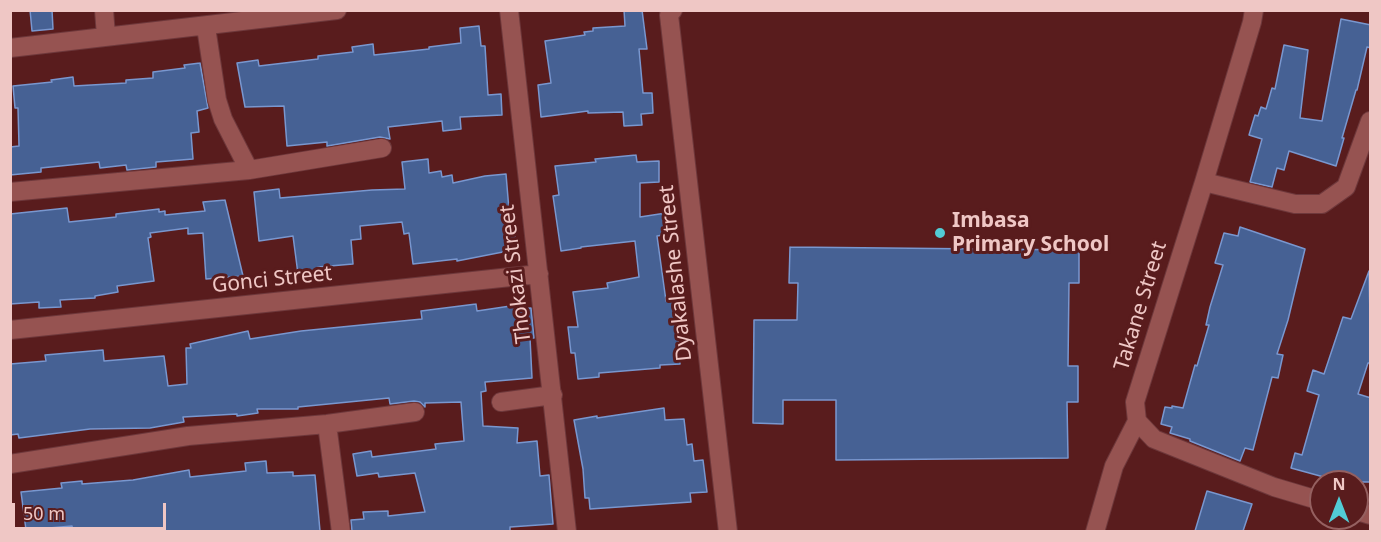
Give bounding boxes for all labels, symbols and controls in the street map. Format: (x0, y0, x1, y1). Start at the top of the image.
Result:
street label: Dyakalashe Street (654, 184, 698, 362)
street label: Thokazi Street (495, 203, 537, 345)
place label: Imbasa Primary School (952, 208, 1109, 258)
marker: Imbasa Primary School (933, 226, 947, 240)
street label: Takane Street (1109, 238, 1173, 374)
street label: Gonci Street (211, 261, 333, 299)
north arrow (1309, 470, 1369, 530)
text: N (1332, 473, 1346, 495)
scale bar (15, 491, 170, 529)
text: 50 m (23, 501, 65, 525)

